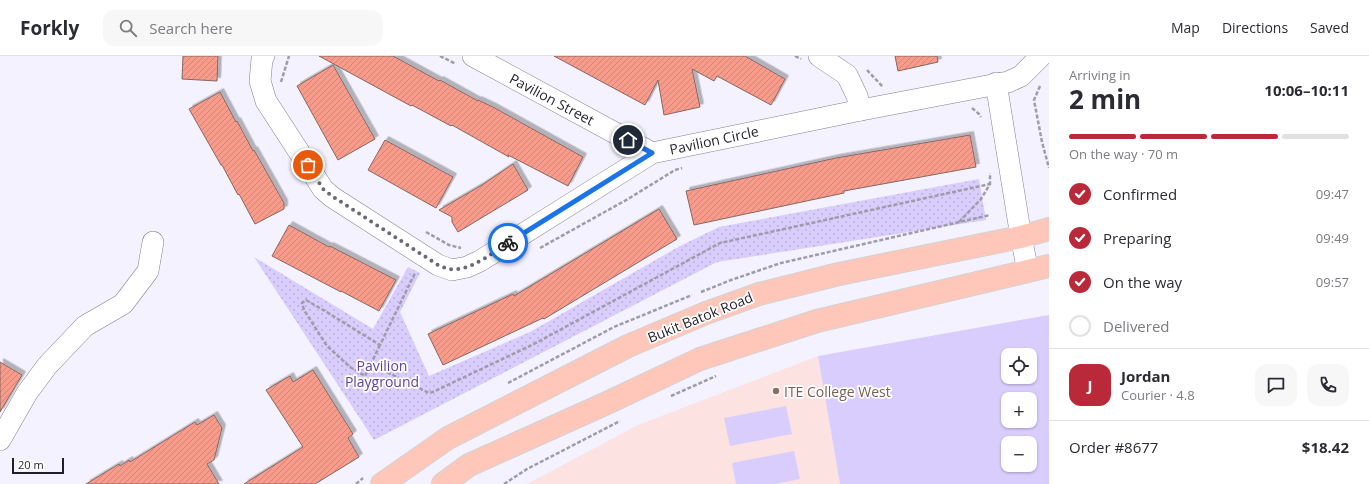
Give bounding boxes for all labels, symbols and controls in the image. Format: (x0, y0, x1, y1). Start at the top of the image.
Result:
search box (103, 10, 383, 46)
text: Forkly (20, 15, 79, 41)
icon: search (117, 17, 139, 39)
text: Search here (149, 18, 233, 38)
text: Map (1171, 18, 1200, 37)
text: Directions (1222, 18, 1288, 37)
text: Saved (1310, 18, 1349, 37)
text: Arriving in (1069, 66, 1131, 84)
street label: Pavilion Street (506, 69, 598, 129)
text: 10:06–10:11 (1264, 80, 1349, 100)
text: 2 min (1069, 81, 1141, 117)
street label: Pavilion Circle (668, 121, 760, 159)
pin (611, 123, 645, 157)
icon: home (617, 129, 639, 151)
text: On the way · 70 m (1069, 145, 1178, 163)
pin (291, 148, 325, 182)
icon: bag (297, 154, 319, 176)
icon: check (1069, 183, 1091, 205)
text: Confirmed (1103, 184, 1177, 204)
text: 09:47 (1316, 185, 1349, 203)
courier (488, 223, 528, 263)
icon: check (1069, 227, 1091, 249)
text: Preparing (1103, 228, 1171, 248)
text: 09:49 (1316, 229, 1349, 247)
icon: bike (497, 232, 519, 254)
icon: check (1069, 271, 1091, 293)
text: On the way (1103, 272, 1182, 292)
text: 09:57 (1316, 273, 1349, 291)
street label: Bukit Batok Road (645, 287, 755, 347)
text: Delivered (1103, 316, 1170, 336)
map controls (1001, 348, 1037, 472)
button: locate (1001, 348, 1037, 384)
park label: Pavilion Playground (345, 356, 419, 391)
button: chat (1255, 364, 1297, 406)
button: phone (1307, 364, 1349, 406)
text: Jordan (1121, 366, 1170, 386)
text: J (1088, 375, 1092, 395)
place label: ITE College West (784, 382, 891, 401)
marker: ITE College West (771, 386, 781, 396)
text: Courier · 4.8 (1121, 386, 1195, 404)
button: + (1001, 392, 1037, 428)
button: − (1001, 436, 1037, 472)
text: Order #8677 (1069, 437, 1158, 457)
text: $18.42 (1302, 437, 1349, 457)
scale bar (12, 456, 64, 475)
text: 20 m (18, 457, 44, 472)

